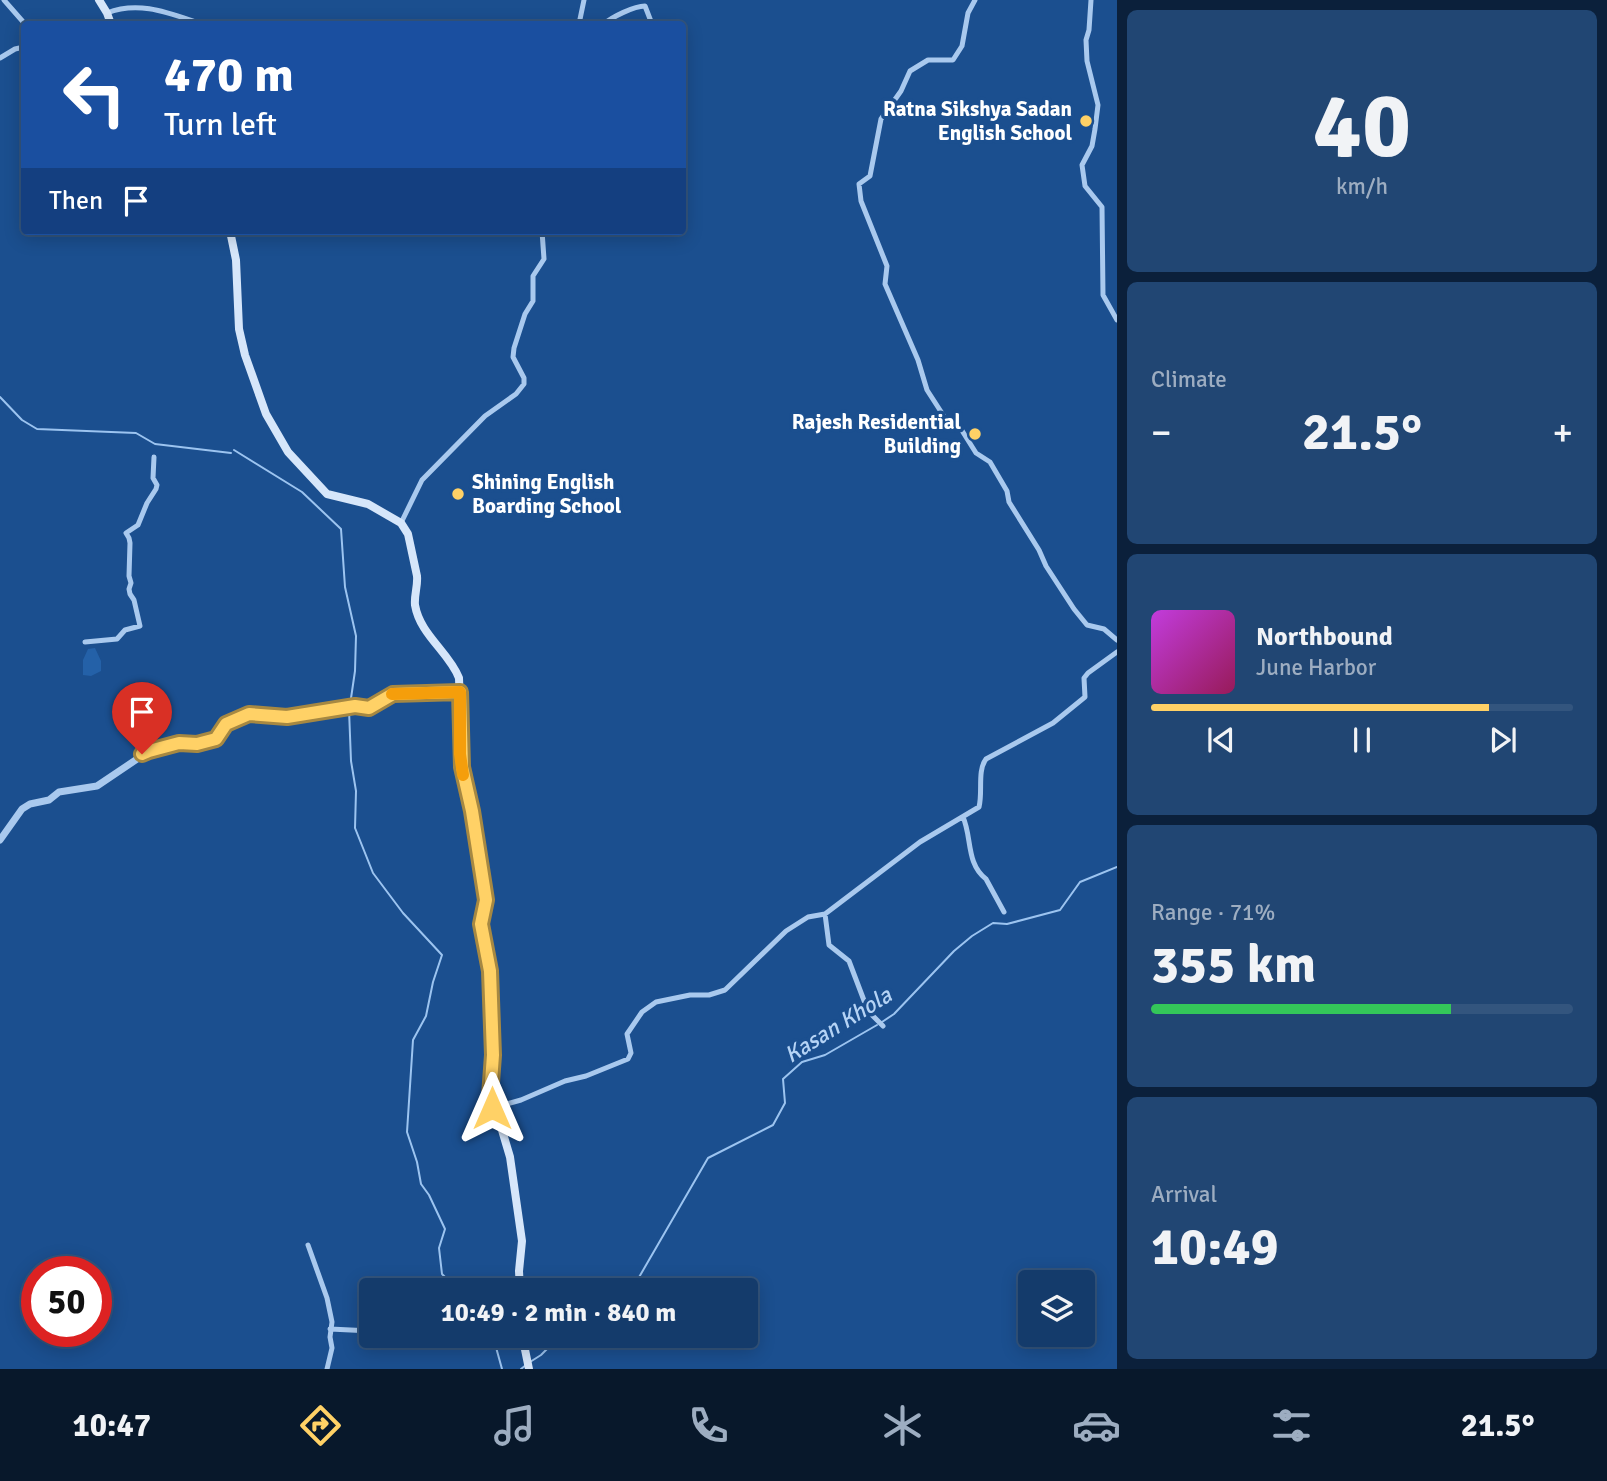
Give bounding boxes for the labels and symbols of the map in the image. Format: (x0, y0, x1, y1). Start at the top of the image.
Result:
place label: Ratna Sikshya Sadan English School (883, 96, 1072, 146)
marker: Ratna Sikshya Sadan English School (1078, 113, 1094, 129)
place label: Rajesh Residential Building (792, 409, 961, 459)
marker: Rajesh Residential Building (967, 426, 983, 442)
place label: Shining English Boarding School (472, 469, 622, 519)
marker: Shining English Boarding School (450, 486, 466, 502)
pin (112, 682, 172, 754)
water label: Kasan Khola (779, 980, 898, 1069)
position arrow (455, 1071, 529, 1145)
speed limit sign: 50 (21, 1256, 112, 1347)

